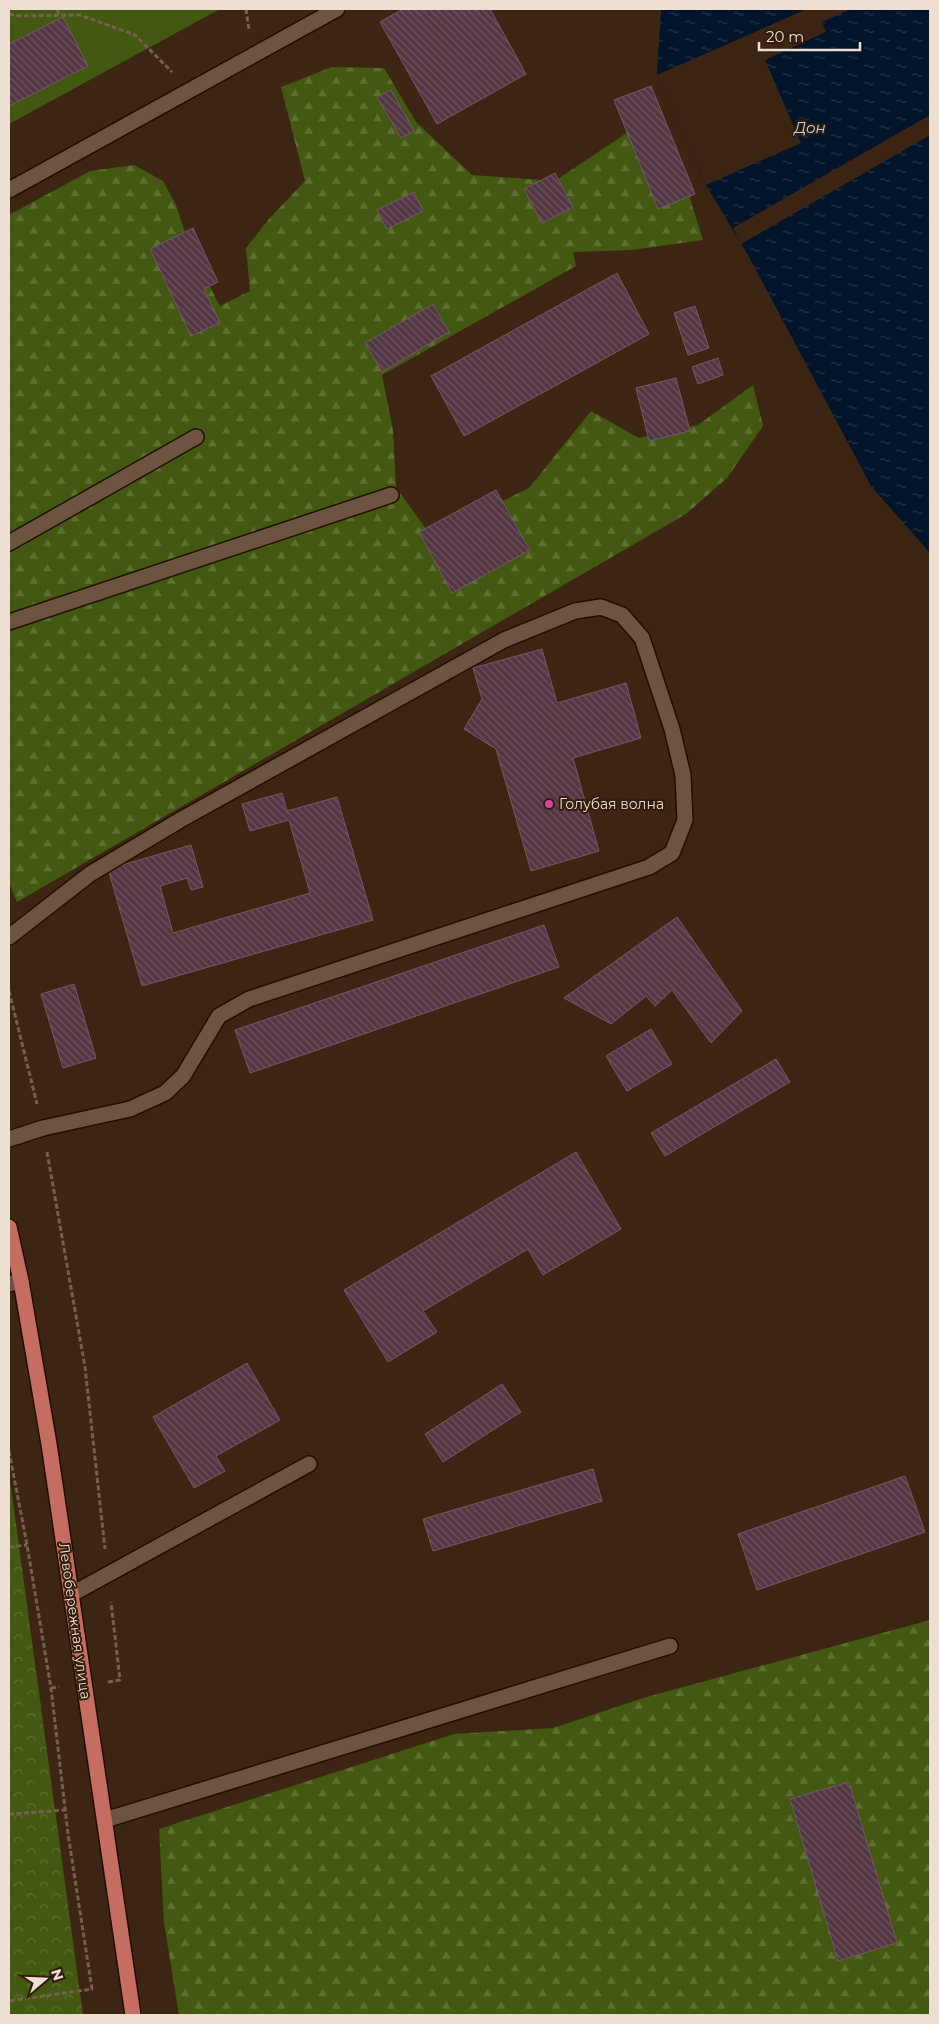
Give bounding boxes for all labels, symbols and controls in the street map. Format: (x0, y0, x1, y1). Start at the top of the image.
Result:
scale bar (759, 20, 860, 52)
text: 20 m (766, 27, 804, 46)
water label: Дон (792, 118, 826, 137)
place label: Голубая волна (559, 795, 664, 813)
marker: Голубая волна (543, 798, 555, 810)
street label: Левобережная улица (55, 1542, 95, 1700)
north arrow (20, 1954, 70, 2004)
text: N (47, 1966, 68, 1983)

